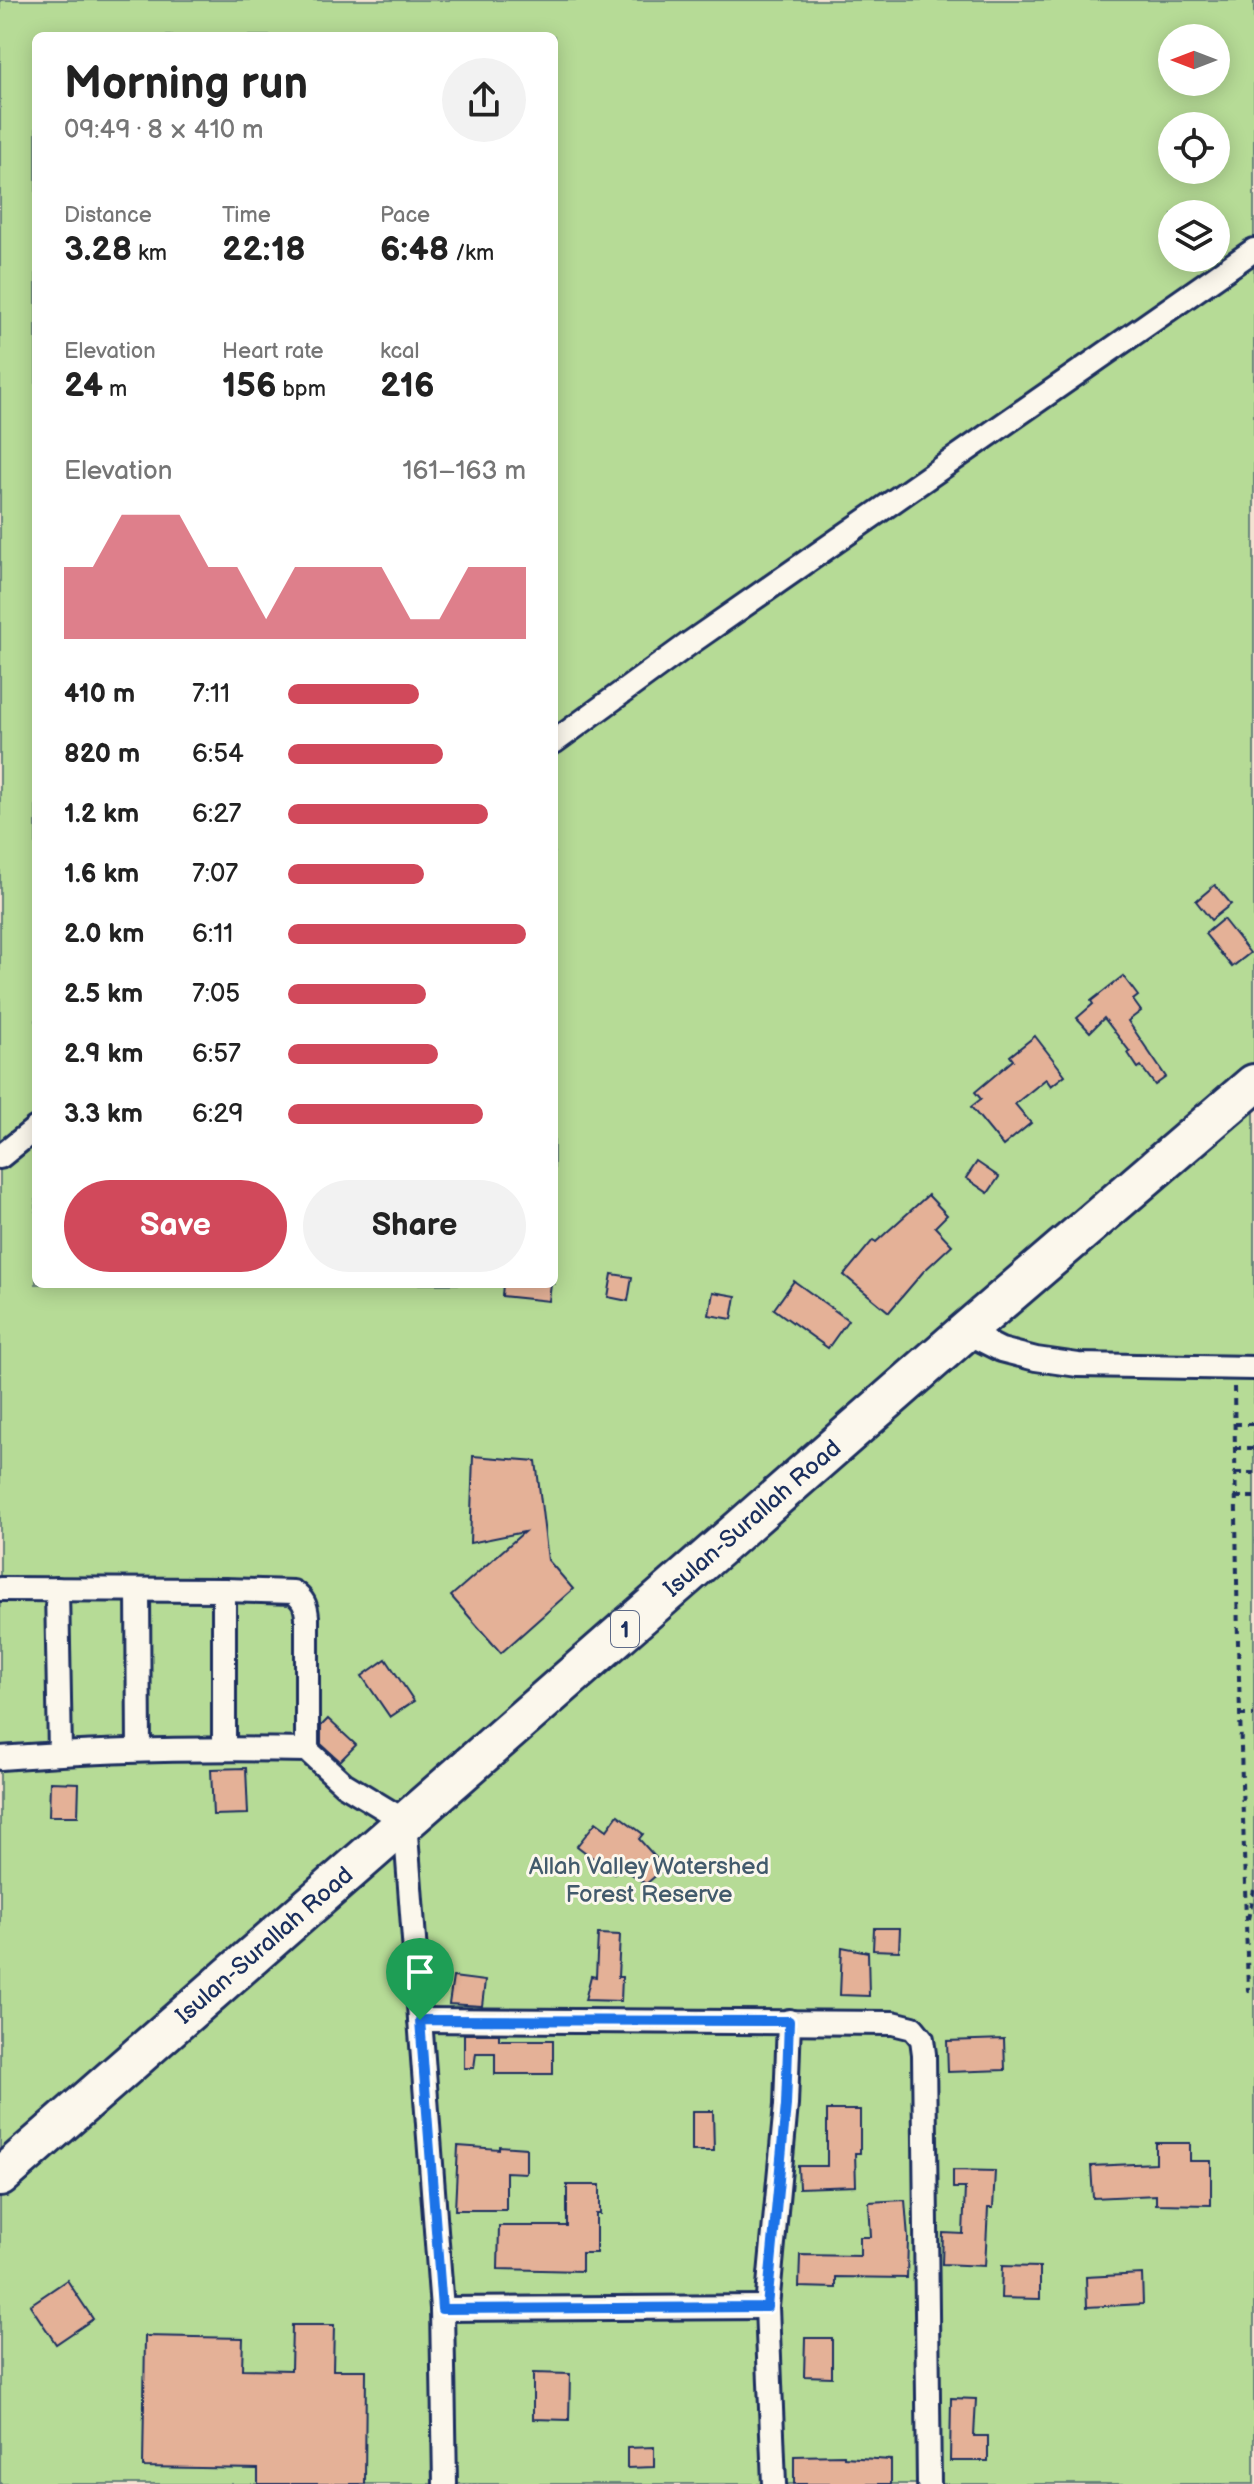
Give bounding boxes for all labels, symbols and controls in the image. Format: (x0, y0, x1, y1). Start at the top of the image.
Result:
north arrow (1158, 24, 1230, 96)
map controls (1158, 24, 1230, 272)
text: Morning run (64, 58, 308, 111)
button: share (442, 58, 526, 142)
button: locate (1158, 112, 1230, 184)
text: 09:49 · 8 × 410 m (64, 115, 264, 146)
button: layers (1158, 200, 1230, 272)
text: Distance (64, 202, 152, 229)
text: Time (222, 202, 271, 229)
text: Pace (380, 202, 430, 229)
text: 3.28 (64, 229, 132, 270)
text: 22:18 (222, 229, 306, 270)
text: 6:48 (380, 229, 449, 270)
text: km (132, 240, 167, 267)
text: /km (449, 240, 494, 267)
text: Elevation (64, 338, 156, 365)
text: Heart rate (222, 338, 324, 365)
text: kcal (380, 338, 419, 365)
text: 24 (64, 365, 103, 406)
text: 156 (222, 365, 277, 406)
text: 216 (380, 365, 435, 406)
text: m (103, 376, 127, 403)
text: bpm (277, 376, 326, 403)
text: Elevation (64, 456, 172, 487)
text: 161–163 m (402, 456, 526, 487)
text: 410 m (64, 679, 135, 710)
text: 7:11 (192, 679, 230, 710)
text: 820 m (64, 739, 140, 770)
text: 6:54 (192, 739, 244, 770)
text: 1.2 km (64, 799, 139, 830)
text: 6:27 (192, 799, 241, 830)
text: 1.6 km (64, 859, 139, 890)
text: 7:07 (192, 859, 238, 890)
text: 2.0 km (64, 919, 144, 950)
text: 6:11 (192, 919, 233, 950)
text: 2.5 km (64, 979, 143, 1010)
text: 7:05 (192, 979, 240, 1010)
text: 2.9 km (64, 1039, 143, 1070)
text: 6:57 (192, 1039, 241, 1070)
text: 3.3 km (64, 1099, 143, 1130)
text: 6:29 (192, 1099, 244, 1130)
button: Save (64, 1180, 287, 1272)
button: Share (303, 1180, 526, 1272)
street label: Isulan-Surallah Road (658, 1434, 847, 1603)
road number: 1 (611, 1611, 639, 1647)
park label: Allah Valley Watershed Forest Reserve (529, 1852, 769, 1909)
street label: Isulan-Surallah Road (170, 1861, 359, 2030)
pin (386, 1938, 454, 2020)
icon: arrive (398, 1950, 442, 1994)

